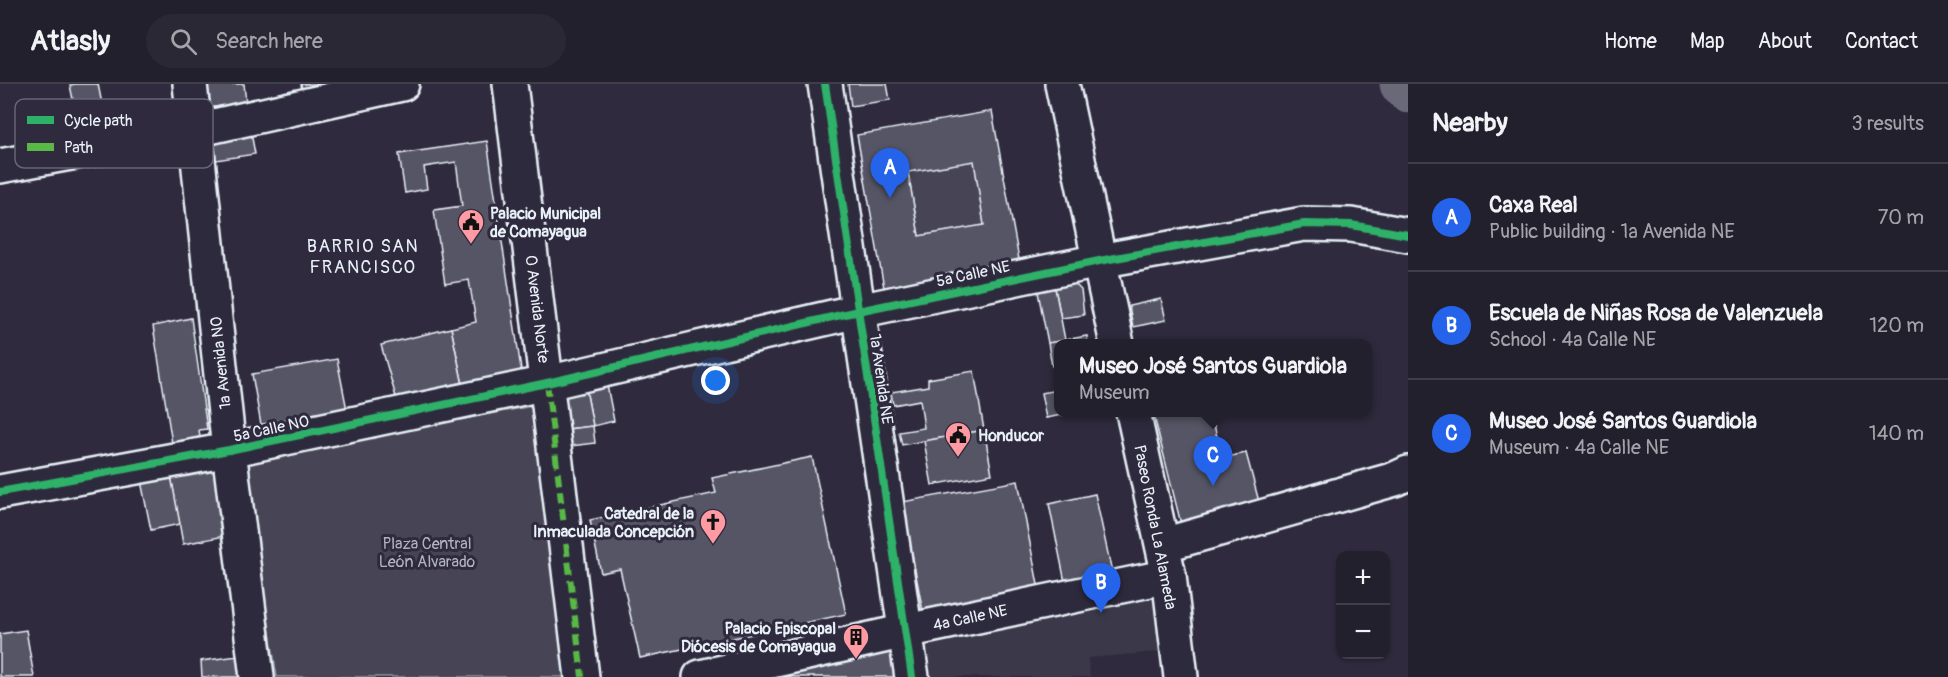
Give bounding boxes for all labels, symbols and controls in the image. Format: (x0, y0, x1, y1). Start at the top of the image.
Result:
search box (146, 14, 566, 68)
text: Atlasly (30, 24, 110, 59)
icon: search (167, 25, 200, 58)
text: Search here (215, 27, 323, 55)
text: Home (1604, 28, 1657, 55)
text: Map (1690, 28, 1725, 55)
text: About (1758, 28, 1812, 55)
text: Contact (1845, 28, 1918, 55)
legend (15, 99, 213, 168)
text: Nearby (1432, 107, 1508, 139)
text: Cycle path (64, 111, 132, 131)
text: 3 results (1852, 111, 1924, 136)
text: Path (64, 138, 93, 158)
pin: A (870, 148, 910, 198)
text: Caxa Real (1489, 191, 1578, 219)
place label: Palacio Municipal de Comayagua (490, 204, 601, 242)
text: A (1445, 205, 1458, 230)
text: 70 m (1878, 205, 1924, 230)
public building icon: Palacio Municipal de Comayagua (456, 207, 486, 245)
text: Public building · 1a Avenida NE (1489, 219, 1735, 244)
district label: BARRIO SAN FRANCISCO (307, 235, 419, 279)
street label: 0 Avenida Norte (520, 254, 554, 364)
street label: 5a Calle NE (934, 256, 1012, 292)
text: Escuela de Niñas Rosa de Valenzuela (1489, 299, 1823, 327)
text: B (1446, 313, 1457, 338)
text: 120 m (1869, 313, 1924, 338)
street label: 1a Avenida NO (206, 316, 236, 410)
text: School · 4a Calle NE (1489, 327, 1656, 352)
street label: 1a Avenida NE (865, 333, 897, 426)
popup (1054, 339, 1372, 417)
text: Museo José Santos Guardiola (1079, 352, 1347, 380)
your location (701, 366, 730, 395)
text: Museum (1079, 380, 1149, 405)
text: Museo José Santos Guardiola (1489, 407, 1757, 435)
street label: 5a Calle NO (232, 411, 311, 447)
public building icon: Honducor (943, 420, 973, 458)
text: C (1445, 421, 1458, 446)
text: 140 m (1869, 421, 1924, 446)
place label: Honducor (978, 426, 1044, 446)
text: Museum · 4a Calle NE (1489, 435, 1669, 460)
pin: C (1194, 436, 1232, 486)
street label: Paseo Ronda La Alameda (1129, 443, 1181, 611)
place label: Catedral de la Inmaculada Concepción (533, 504, 695, 542)
church icon: Catedral de la Inmaculada Concepción (698, 507, 728, 545)
park label: Plaza Central León Alvarado (379, 534, 476, 572)
map controls (1336, 551, 1390, 659)
button: + (1336, 551, 1390, 605)
pin: B (1082, 564, 1120, 613)
street label: 4a Calle NE (931, 600, 1009, 636)
button: − (1336, 605, 1390, 659)
place label: Palacio Episcopal Diócesis de Comayagua (681, 619, 837, 657)
building icon: Palacio Episcopal Diócesis de Comayagua (841, 622, 871, 660)

